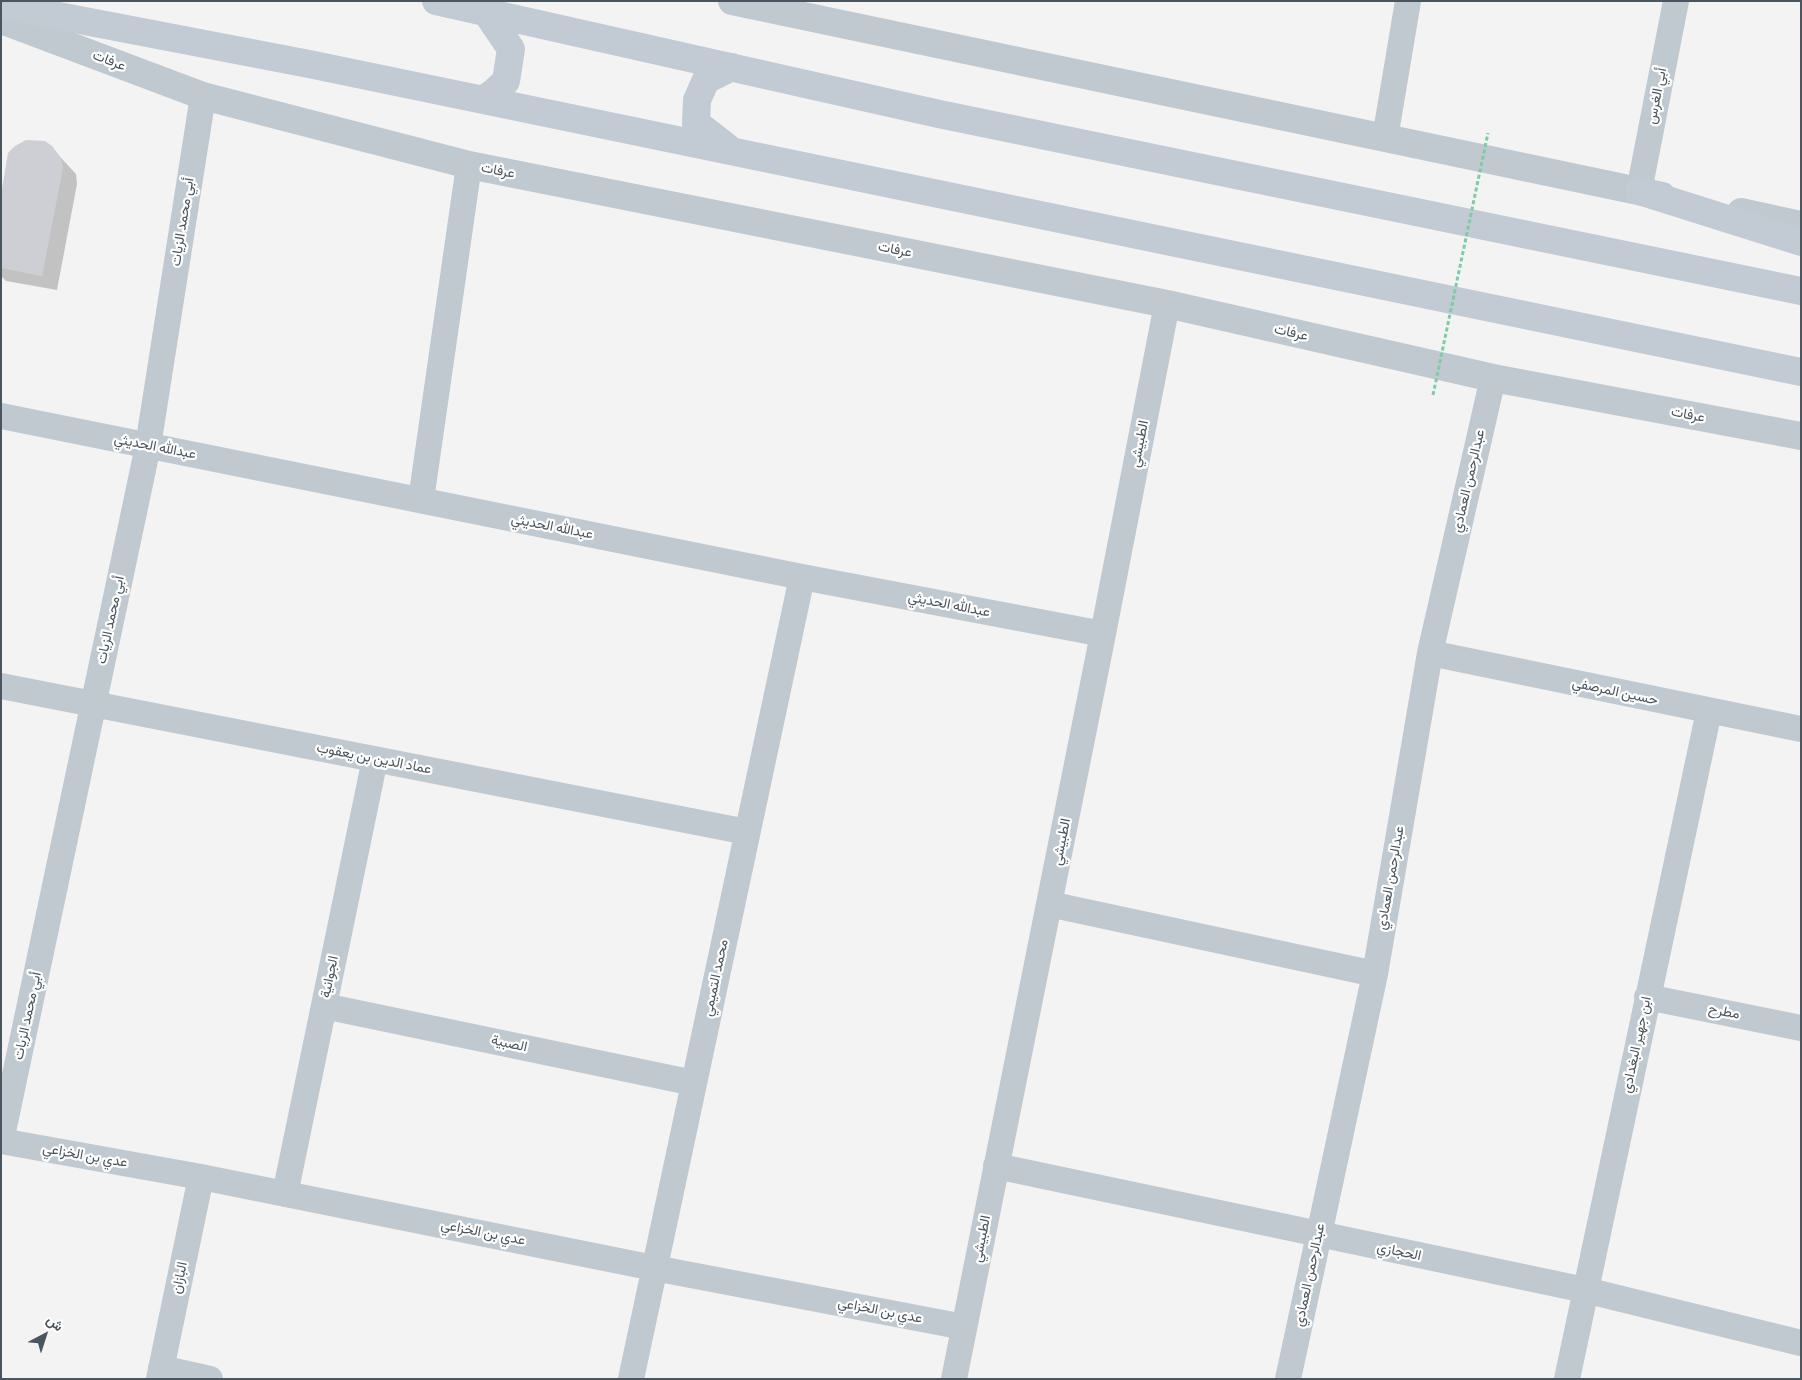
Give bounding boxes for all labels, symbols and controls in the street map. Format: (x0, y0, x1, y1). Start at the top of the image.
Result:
street label: عرفات (90, 47, 128, 75)
street label: أبي الغرس (1643, 66, 1671, 126)
street label: عرفات (480, 160, 516, 182)
street label: أبي محمد الزيات (168, 177, 198, 267)
street label: عرفات (877, 239, 913, 261)
street label: عرفات (1273, 321, 1309, 345)
street label: عرفات (1670, 404, 1706, 426)
street label: الطبيشي (1127, 419, 1153, 469)
street label: عبدالرحمن العمادي (1449, 428, 1489, 534)
street label: عبدالله الحديثي (113, 431, 197, 463)
street label: عبدالله الحديثي (510, 511, 594, 543)
street label: أبي محمد الزيات (93, 575, 129, 665)
street label: عبدالله الحديثي (907, 589, 991, 621)
street label: حسين المرصفي (1571, 675, 1659, 709)
street label: عماد الدين بن يعقوب (315, 740, 433, 778)
street label: الطبيشي (1049, 817, 1075, 867)
street label: عبدالرحمن العمادي (1374, 825, 1408, 931)
street label: محمد التميمي (700, 938, 732, 1018)
street label: الجوانية (317, 954, 343, 1000)
street label: أبي محمد الزيات (10, 971, 46, 1061)
street label: ابن جهير البغدادي (1619, 995, 1655, 1095)
street label: مطرح (1707, 1001, 1741, 1023)
street label: الصبية (489, 1032, 529, 1056)
street label: عدي بن الخزاعي (41, 1140, 129, 1172)
street label: الطبيشي (969, 1214, 995, 1264)
street label: عدي بن الخزاعي (439, 1217, 527, 1249)
street label: عبدالرحمن العمادي (1291, 1222, 1329, 1328)
street label: الحجازي (1375, 1239, 1423, 1265)
street label: البازان (168, 1260, 192, 1296)
street label: عدي بن الخزاعي (836, 1295, 924, 1327)
north arrow (20, 1310, 70, 1360)
text: ش (43, 1311, 67, 1335)

